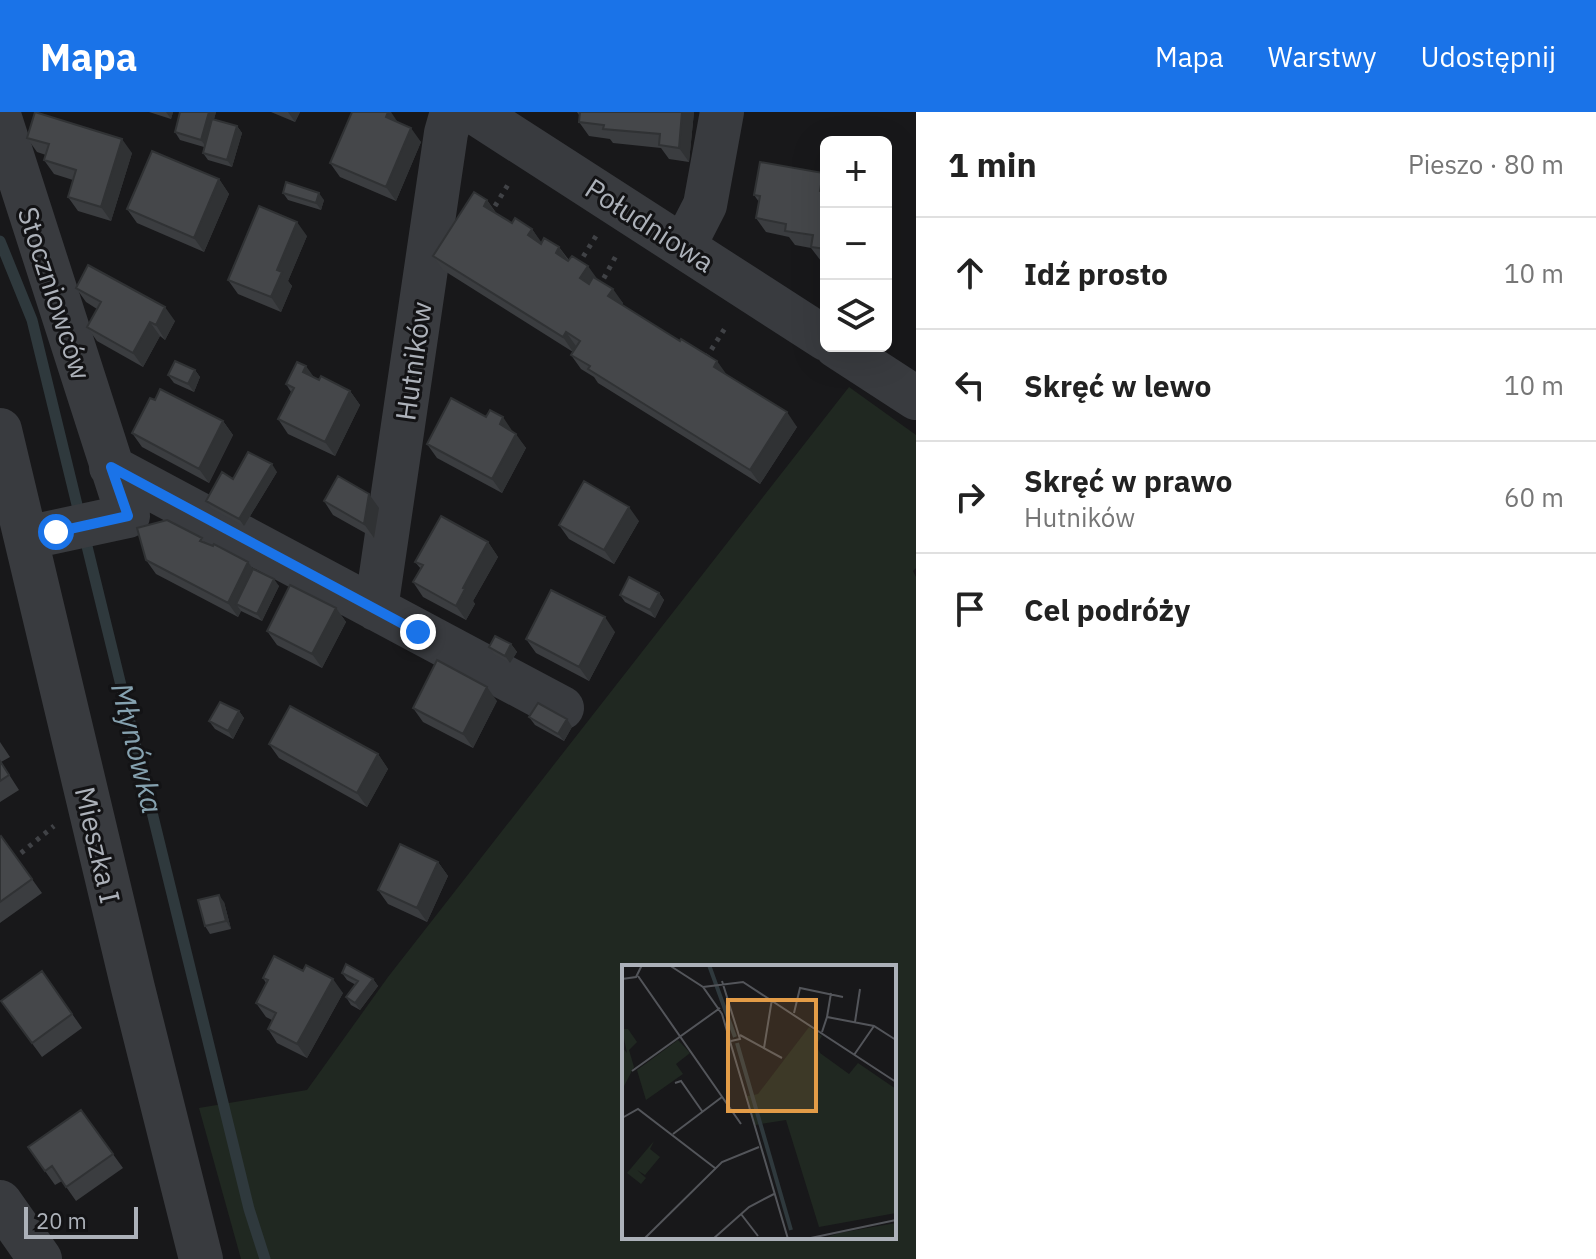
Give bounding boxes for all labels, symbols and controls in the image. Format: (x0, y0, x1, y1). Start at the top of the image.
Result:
text: Mapa (40, 32, 137, 81)
text: Mapa (1155, 38, 1224, 75)
text: Warstwy (1268, 38, 1376, 75)
text: Udostępnij (1420, 38, 1556, 75)
map controls (820, 136, 892, 352)
button: + (820, 136, 892, 208)
text: 1 min (948, 142, 1037, 186)
text: Pieszo · 80 m (1408, 147, 1564, 181)
street label: Południowa (578, 170, 722, 280)
street label: Stoczniowców (10, 202, 100, 384)
button: − (820, 208, 892, 280)
icon: ahead (948, 251, 992, 295)
text: Idź prosto (1024, 254, 1168, 293)
text: 10 m (1504, 256, 1564, 290)
button: layers (820, 280, 892, 352)
street label: Hutników (386, 299, 440, 423)
icon: left (948, 363, 992, 407)
text: Skręć w lewo (1024, 366, 1211, 405)
text: 10 m (1504, 368, 1564, 402)
text: Skręć w prawo (1024, 461, 1232, 500)
icon: right (948, 475, 992, 519)
text: 60 m (1504, 480, 1564, 514)
text: Hutników (1024, 500, 1135, 534)
route start (38, 514, 74, 550)
icon: arrive (948, 587, 992, 631)
text: Cel podróży (1024, 590, 1190, 629)
route end (400, 614, 436, 650)
water label: Młynówka (103, 679, 173, 817)
street label: Mieszka I (67, 783, 129, 907)
inset map (622, 965, 896, 1239)
scale bar (24, 1203, 138, 1239)
text: 20 m (36, 1206, 87, 1235)

